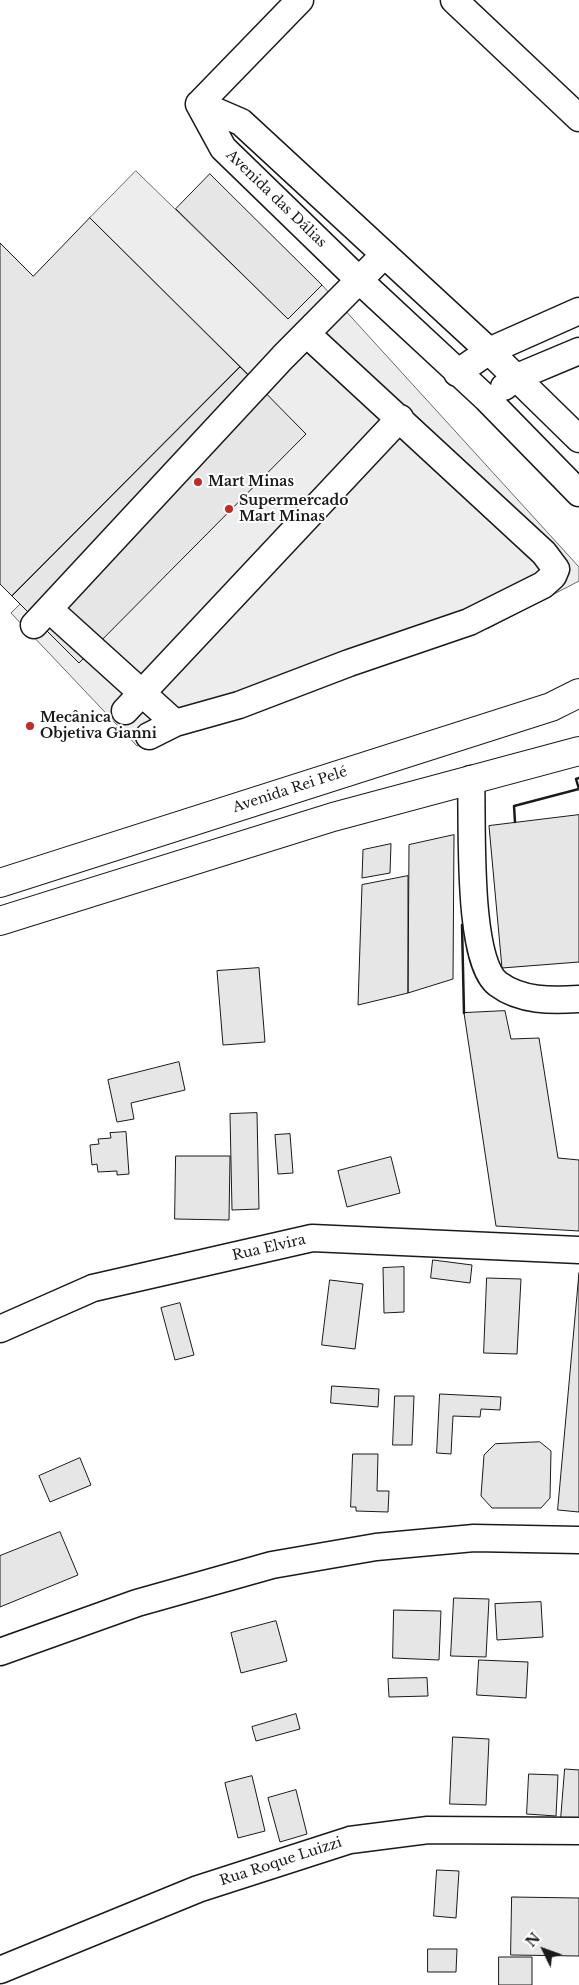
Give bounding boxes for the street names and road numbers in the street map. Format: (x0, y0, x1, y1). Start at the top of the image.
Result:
street label: Avenida das Dálias (222, 147, 330, 251)
street label: Avenida Rei Pelé (231, 764, 349, 816)
street label: Rua Elvira (231, 1231, 307, 1265)
street label: Rua Roque Luizzi (218, 1834, 344, 1890)

